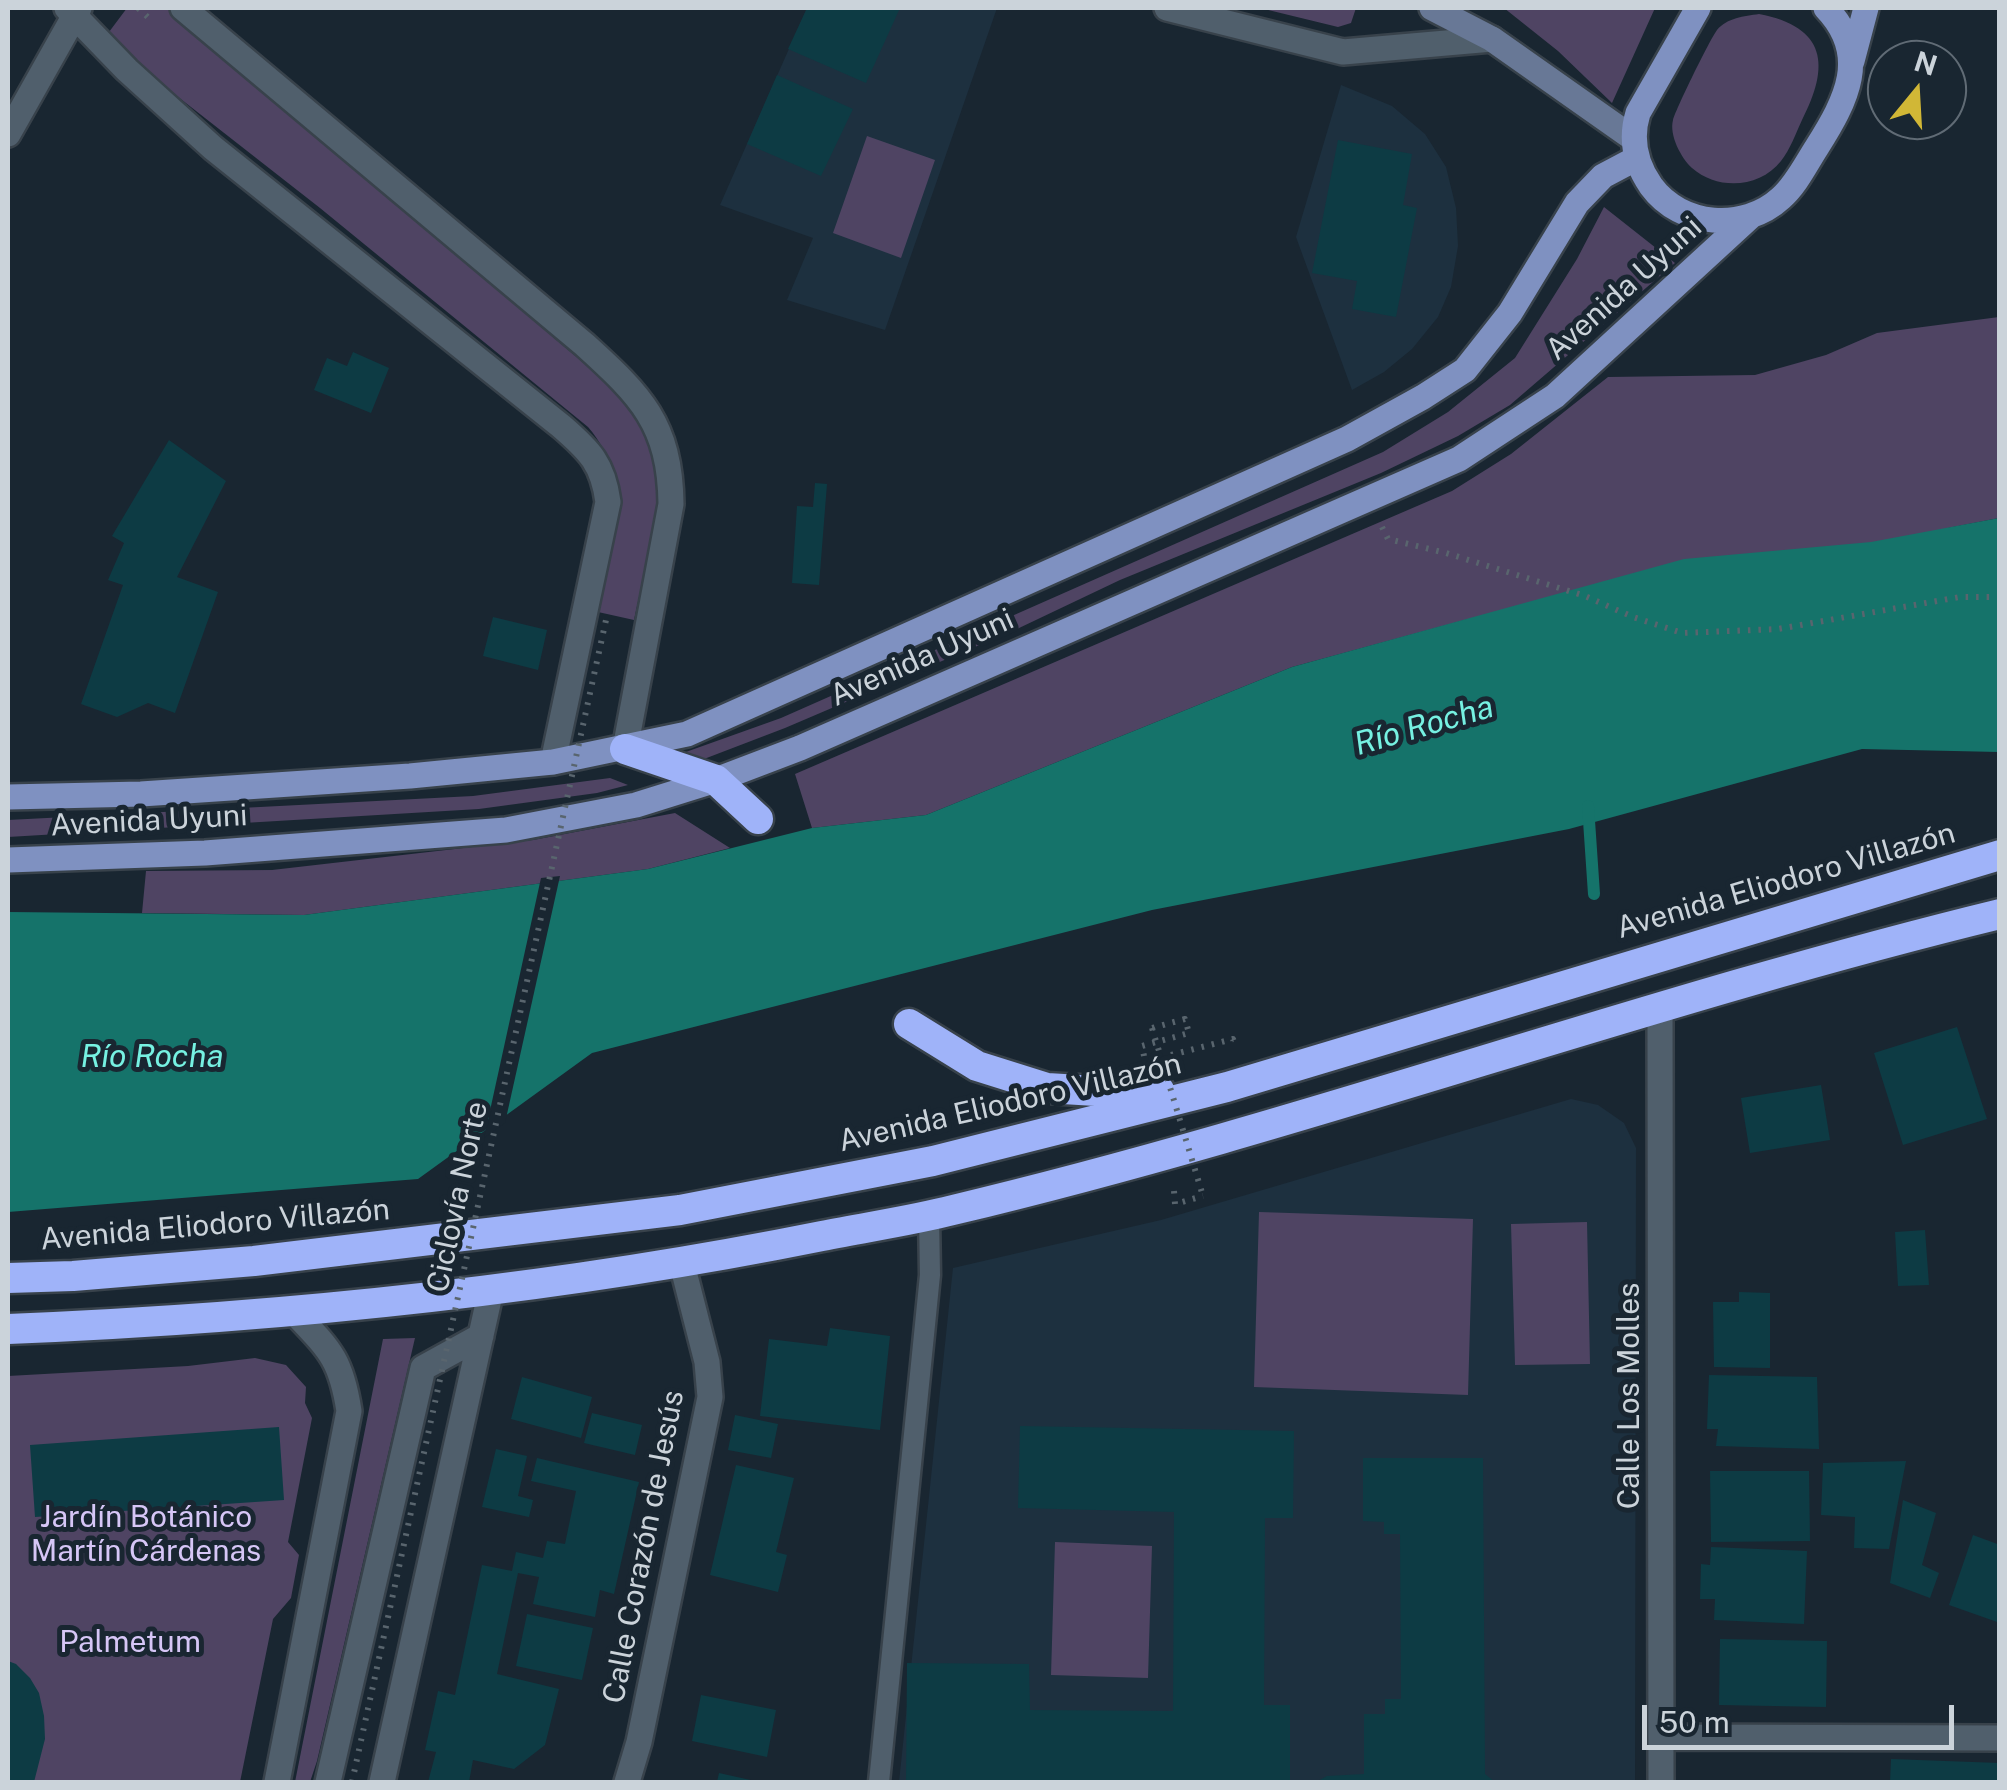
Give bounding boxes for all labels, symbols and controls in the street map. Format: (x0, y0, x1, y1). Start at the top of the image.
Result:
north arrow (1867, 40, 1967, 140)
text: N (1910, 44, 1941, 82)
street label: Avenida Uyuni (1539, 210, 1709, 368)
street label: Avenida Uyuni (825, 601, 1019, 715)
water label: Río Rocha (1350, 688, 1498, 764)
street label: Avenida Uyuni (50, 798, 248, 844)
street label: Avenida Eliodoro Villazón (1613, 815, 1959, 947)
water label: Río Rocha (81, 1038, 223, 1076)
street label: Avenida Eliodoro Villazón (835, 1046, 1185, 1160)
street label: Ciclovía Norte (420, 1098, 496, 1296)
street label: Avenida Eliodoro Villazón (39, 1192, 391, 1258)
street label: Calle Los Molles (1612, 1283, 1648, 1509)
street label: Calle Corazón de Jesús (596, 1387, 692, 1707)
park label: Jardín Botánico Martín Cárdenas (31, 1500, 261, 1570)
park label: Palmetum (59, 1625, 201, 1661)
scale bar (1647, 1685, 1960, 1747)
text: 50 m (1659, 1704, 1730, 1740)

